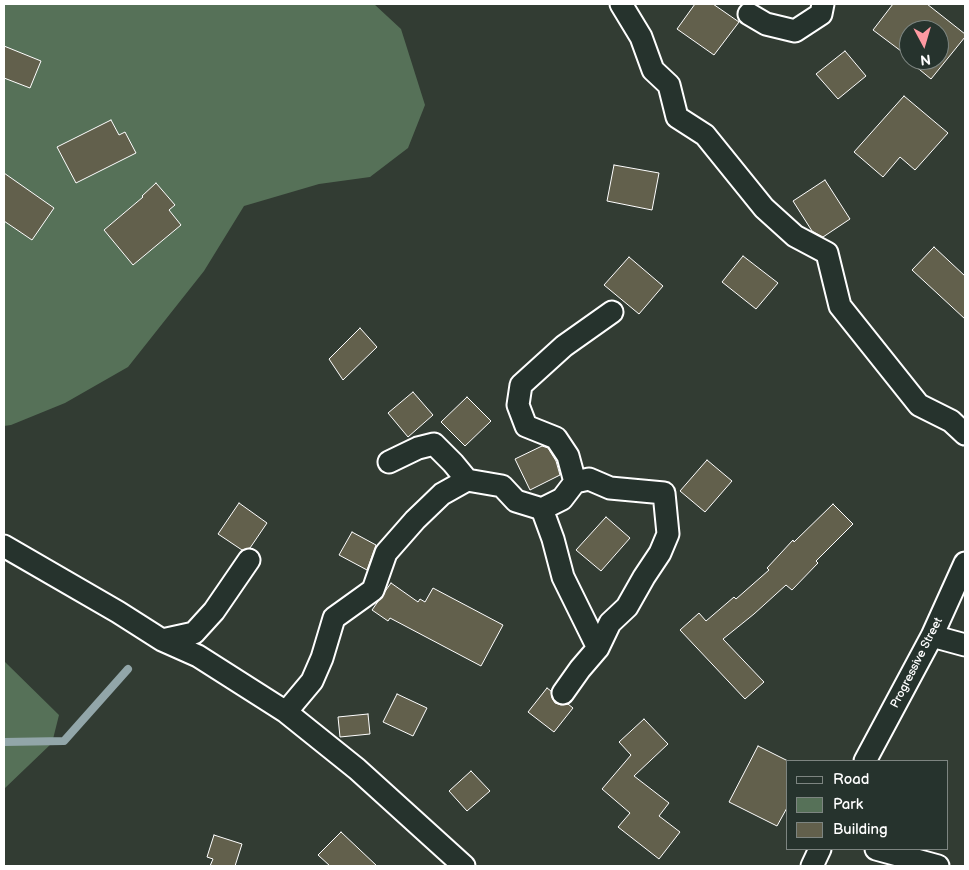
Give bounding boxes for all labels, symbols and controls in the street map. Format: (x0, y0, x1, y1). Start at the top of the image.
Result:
north arrow (899, 20, 949, 70)
text: N (919, 50, 932, 68)
street label: Progressive Street (888, 615, 946, 711)
legend (786, 760, 949, 850)
text: Road (833, 770, 869, 789)
text: Park (833, 795, 863, 814)
text: Building (833, 820, 888, 839)

